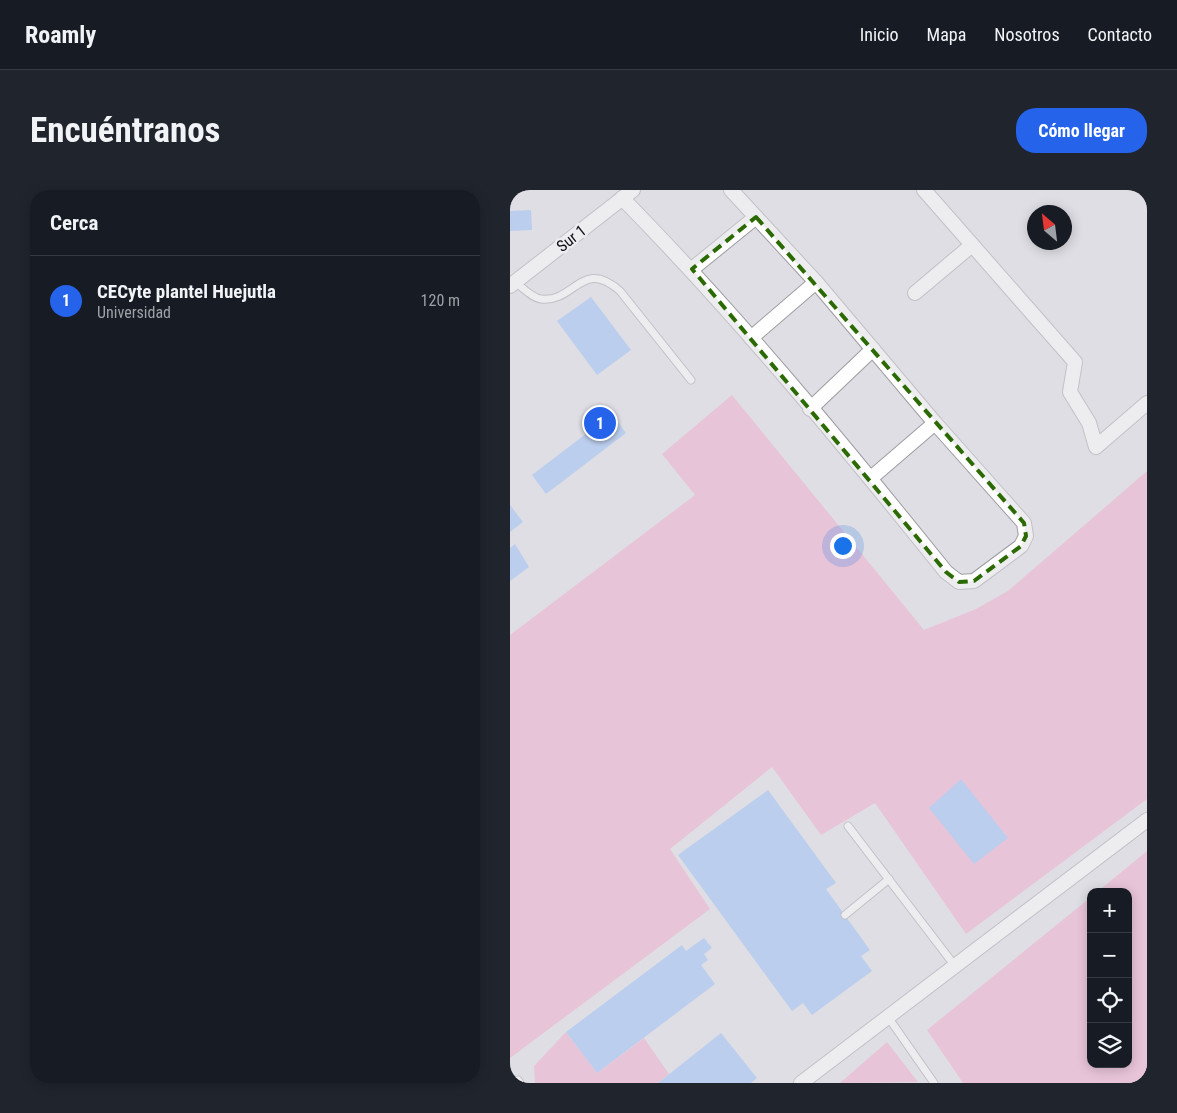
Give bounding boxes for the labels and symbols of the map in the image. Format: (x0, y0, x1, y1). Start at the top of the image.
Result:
north arrow (1027, 205, 1072, 250)
street label: Sur 1 (553, 221, 590, 256)
pin: 1 (584, 404, 616, 442)
your location (830, 533, 856, 559)

